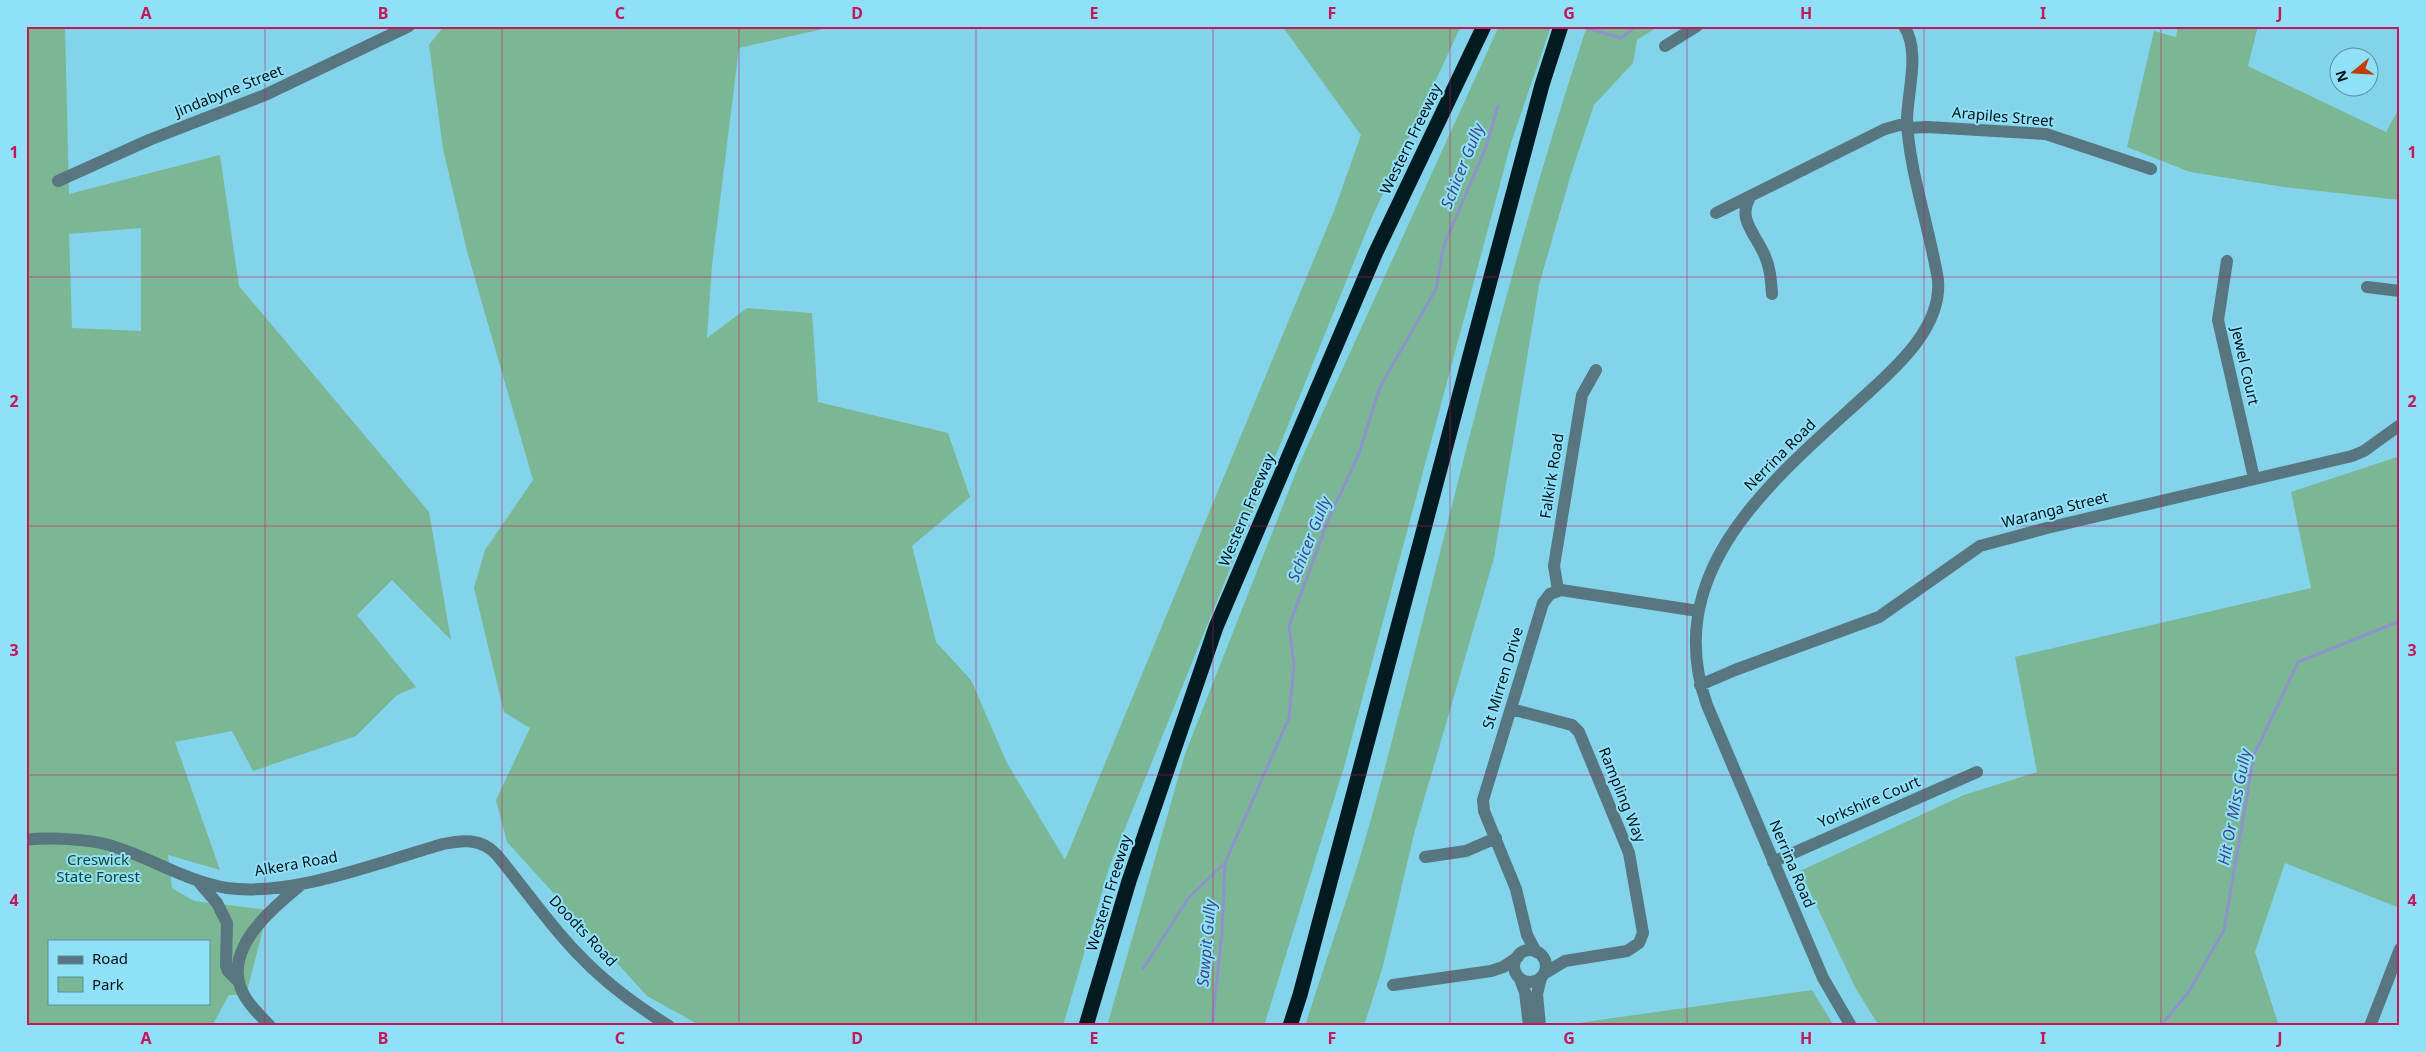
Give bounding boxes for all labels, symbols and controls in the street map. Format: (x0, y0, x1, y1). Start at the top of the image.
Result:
text: A (140, 2, 152, 24)
text: B (378, 2, 388, 24)
text: C (615, 2, 625, 24)
text: D (851, 2, 863, 24)
text: E (1090, 2, 1099, 24)
text: F (1328, 2, 1336, 24)
text: G (1563, 2, 1575, 24)
text: H (1800, 2, 1812, 24)
text: I (2040, 2, 2046, 24)
text: J (2275, 2, 2283, 24)
north arrow (2328, 48, 2378, 98)
street label: Jindabyne Street (170, 59, 286, 122)
text: N (2330, 68, 2352, 85)
street label: Western Freeway (1375, 80, 1446, 197)
street label: Arapiles Street (1951, 102, 2055, 130)
water label: Schicer Gully (1435, 119, 1490, 212)
text: 1 (9, 141, 19, 163)
text: 1 (2407, 141, 2417, 163)
street label: Jewel Court (2227, 323, 2265, 407)
text: 2 (9, 390, 19, 412)
text: 2 (2407, 390, 2417, 412)
street label: Nerrina Road (1739, 414, 1820, 495)
street label: Falkirk Road (1534, 432, 1568, 520)
street label: Western Freeway (1213, 450, 1279, 569)
street label: Waranga Street (1999, 486, 2111, 532)
water label: Schicer Gully (1282, 492, 1337, 585)
street label: St Mirren Drive (1477, 624, 1527, 731)
text: 3 (9, 639, 19, 661)
text: 3 (2407, 639, 2417, 661)
street label: Rampling Way (1595, 744, 1651, 845)
water label: Hit Or Miss Gully (2212, 746, 2256, 867)
street label: Yorkshire Court (1815, 770, 1923, 832)
street label: Nerrina Road (1765, 817, 1820, 911)
street label: Western Freeway (1081, 832, 1135, 953)
street label: Alkera Road (253, 846, 339, 880)
park label: Creswick State Forest (56, 849, 140, 886)
text: 4 (9, 889, 19, 911)
text: 4 (2407, 889, 2417, 911)
street label: Doodts Road (545, 890, 622, 970)
water label: Sawpit Gully (1191, 897, 1221, 988)
legend (48, 940, 210, 1004)
text: Road (92, 948, 128, 968)
text: Park (92, 974, 124, 994)
text: A (140, 1027, 152, 1049)
text: B (378, 1027, 388, 1049)
text: C (615, 1027, 625, 1049)
text: D (851, 1027, 863, 1049)
text: E (1090, 1027, 1099, 1049)
text: F (1328, 1027, 1336, 1049)
text: G (1563, 1027, 1575, 1049)
text: H (1800, 1027, 1812, 1049)
text: I (2040, 1027, 2046, 1049)
text: J (2275, 1027, 2283, 1049)

